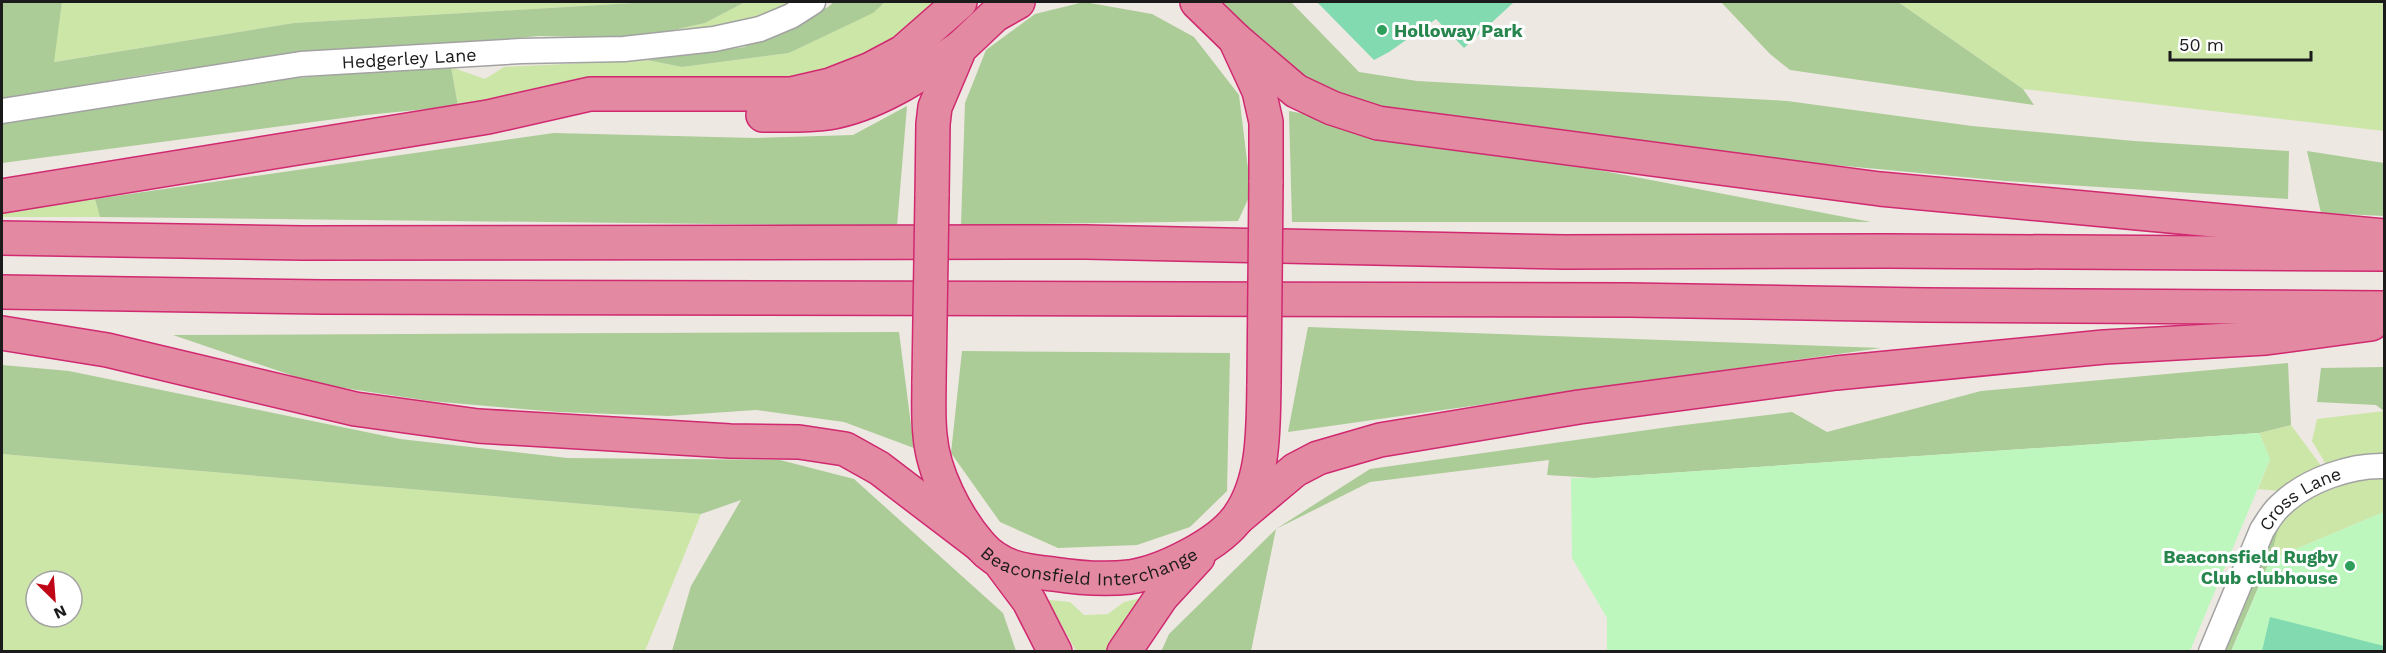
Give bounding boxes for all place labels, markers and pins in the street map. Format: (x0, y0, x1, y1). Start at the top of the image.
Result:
place label: Holloway Park (1394, 20, 1523, 41)
marker: Holloway Park (1375, 23, 1389, 37)
place label: Beaconsfield Rugby Club clubhouse (2163, 546, 2339, 588)
marker: Beaconsfield Rugby Club clubhouse (2343, 559, 2357, 573)

